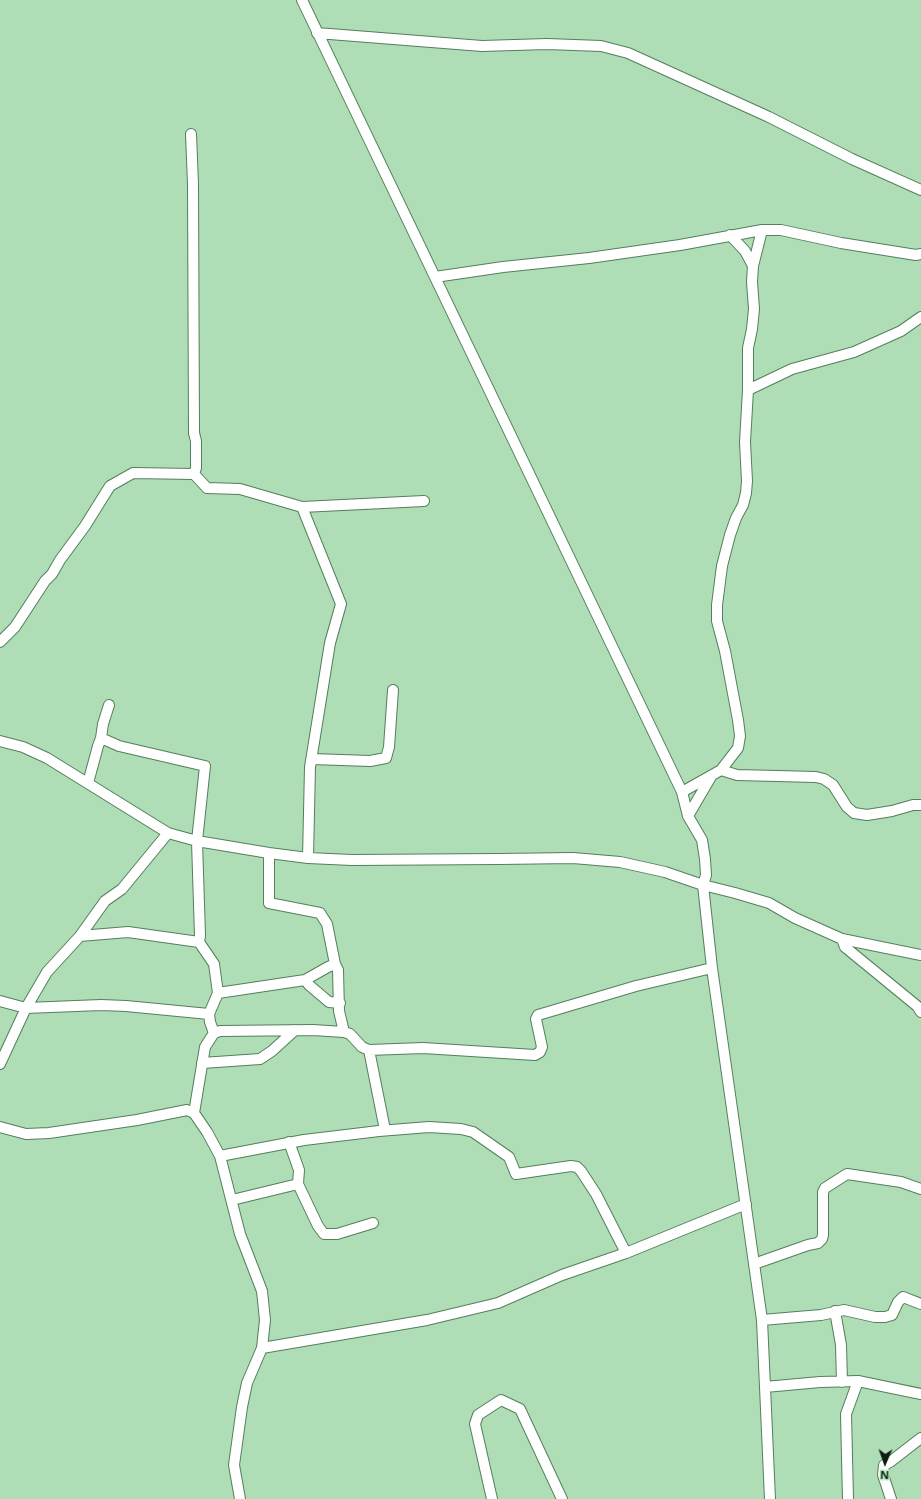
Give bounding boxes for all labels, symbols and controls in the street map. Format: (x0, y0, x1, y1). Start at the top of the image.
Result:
north arrow (865, 1443, 905, 1483)
text: N (880, 1468, 889, 1483)

